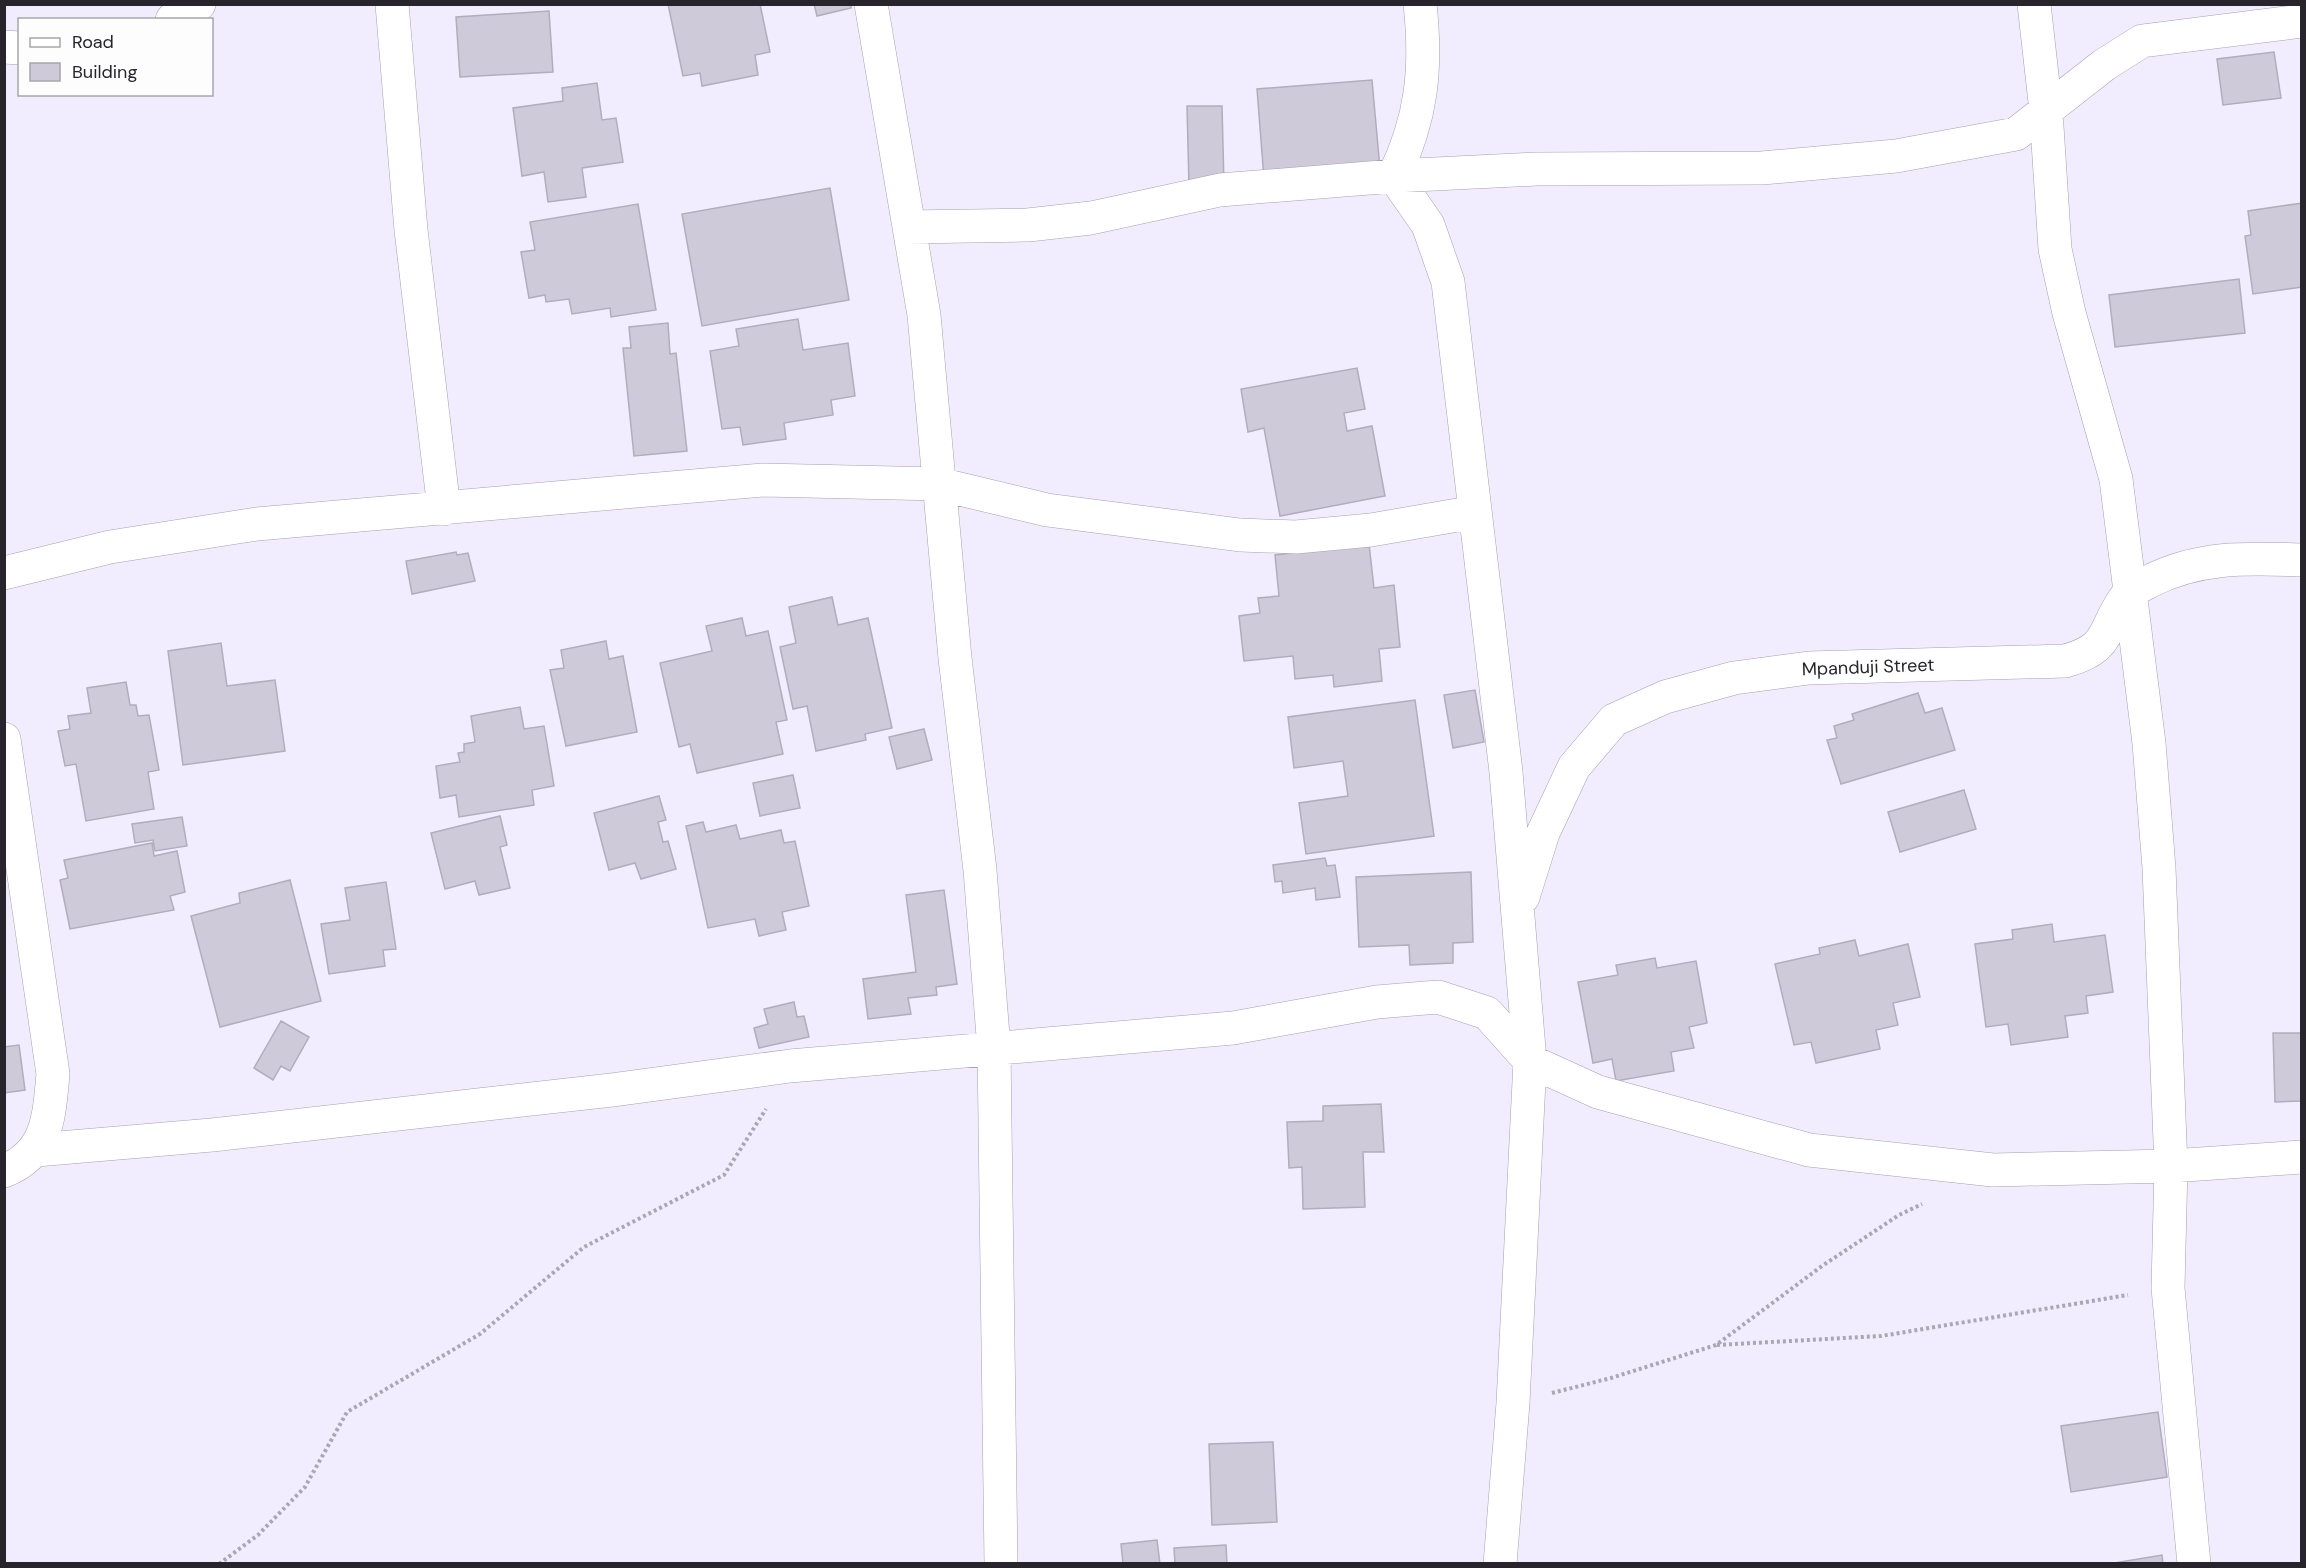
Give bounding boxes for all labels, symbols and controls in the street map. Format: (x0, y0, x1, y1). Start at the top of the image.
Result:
legend (18, 18, 213, 96)
text: Road (72, 30, 114, 54)
text: Building (72, 60, 137, 84)
street label: Mpanduji Street (1801, 653, 1935, 681)

